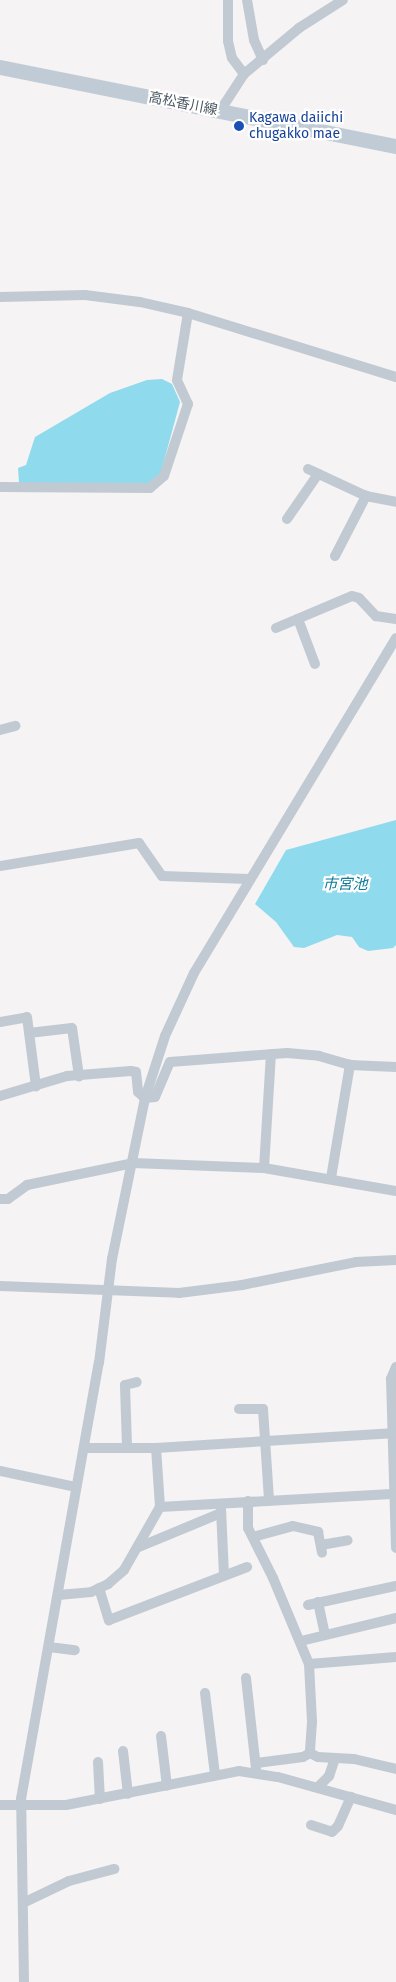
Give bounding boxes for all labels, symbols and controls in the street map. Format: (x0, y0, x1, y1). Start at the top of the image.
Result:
street label: 高松香川線 (147, 89, 219, 119)
place label: Kagawa daiichi chugakko mae (249, 110, 343, 142)
marker: Kagawa daiichi chugakko mae (233, 120, 245, 132)
water label: 市宮池 (323, 876, 367, 894)

